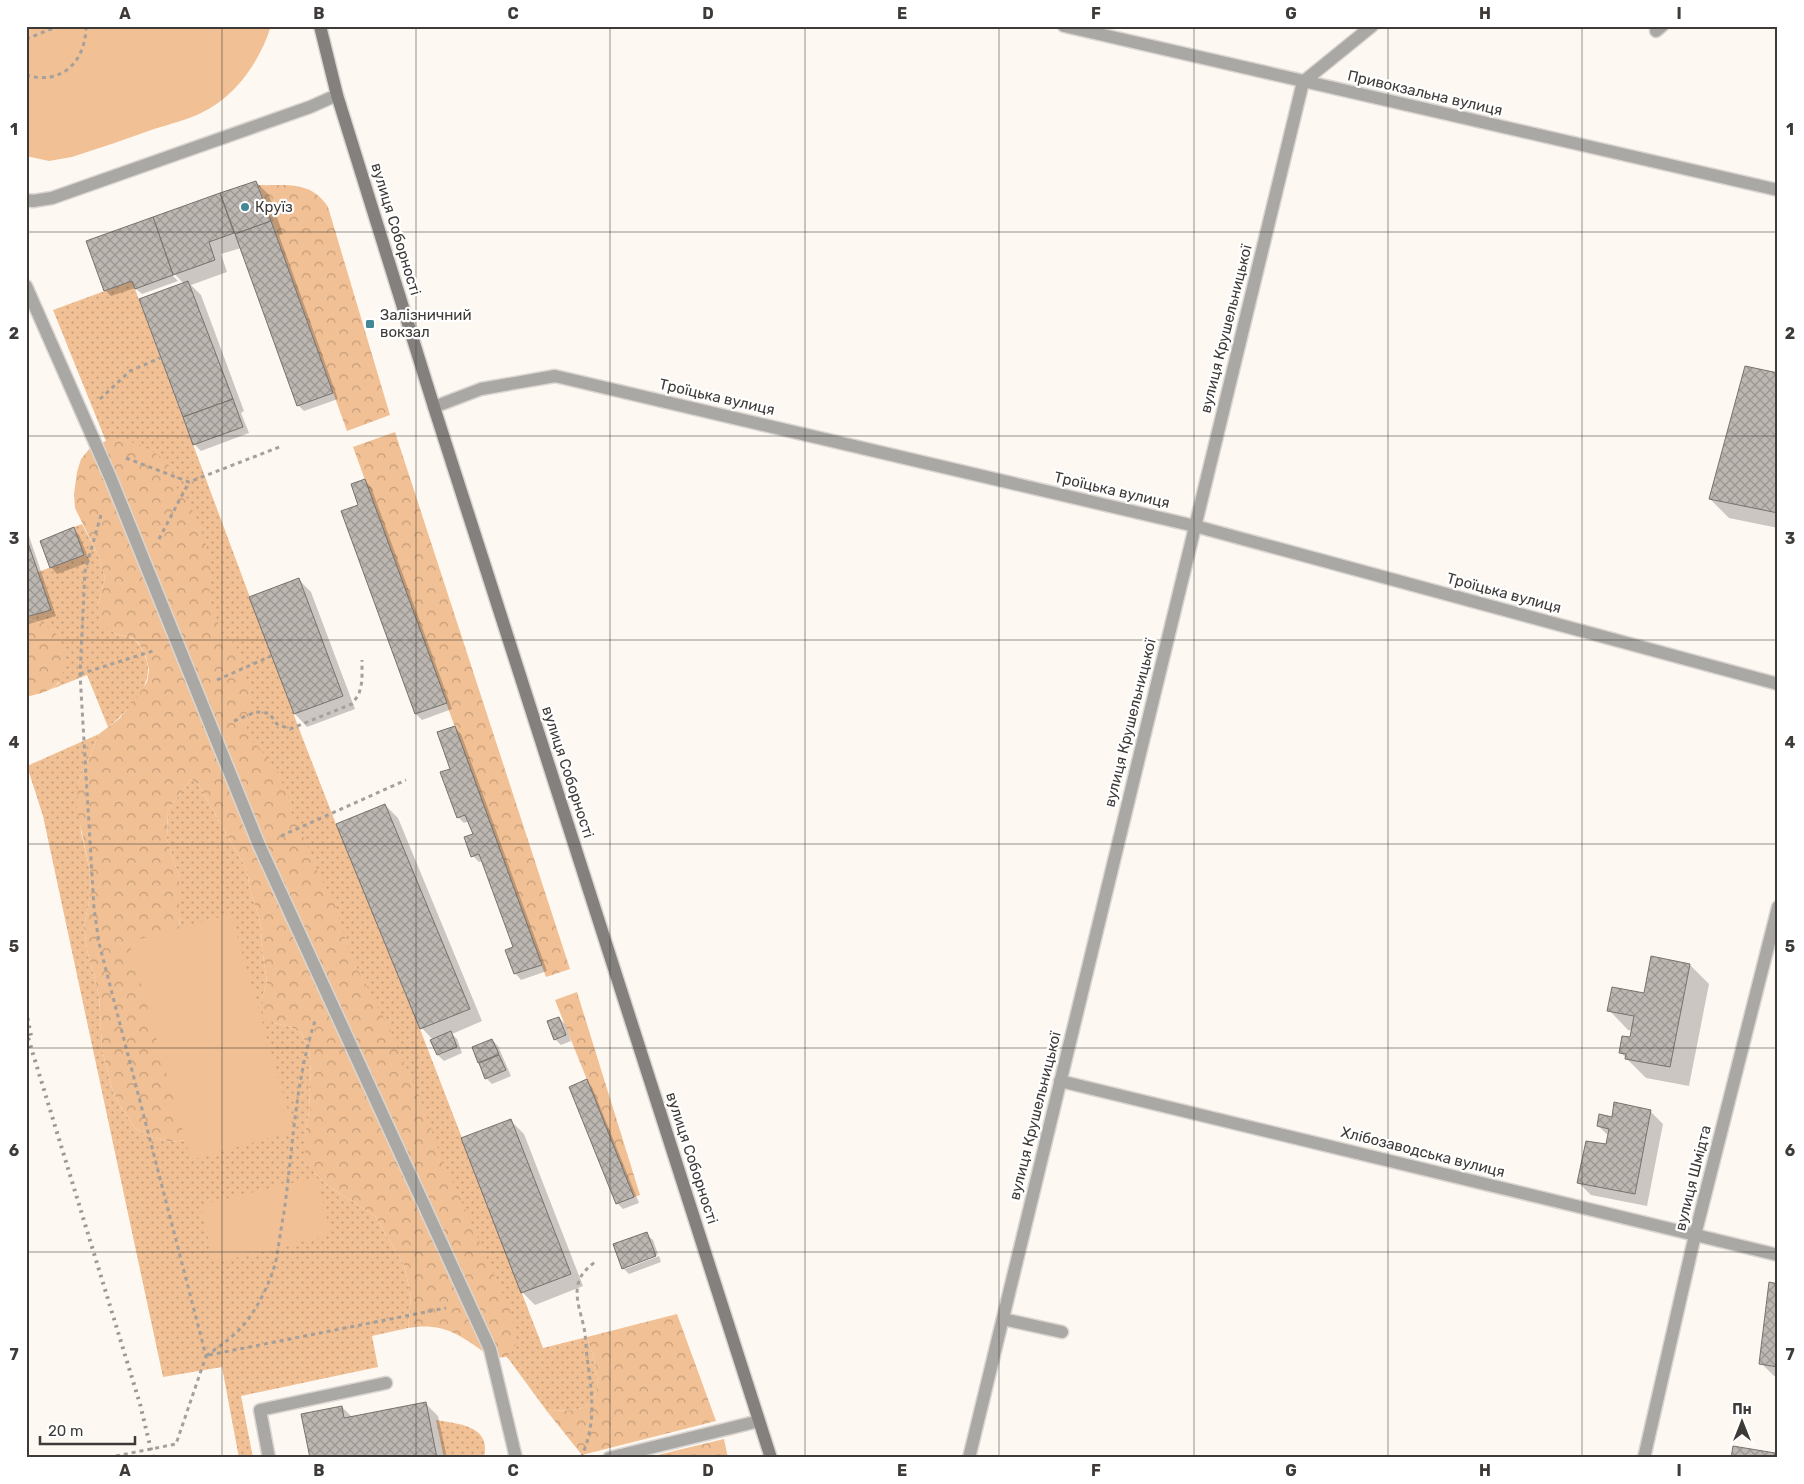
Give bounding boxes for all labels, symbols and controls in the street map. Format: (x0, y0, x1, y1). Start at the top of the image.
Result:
text: A (119, 4, 131, 23)
text: B (313, 4, 325, 23)
text: C (507, 4, 519, 23)
text: D (702, 4, 714, 23)
text: E (897, 4, 907, 23)
text: F (1091, 4, 1101, 23)
text: G (1285, 4, 1297, 23)
text: H (1479, 4, 1491, 23)
text: I (1676, 4, 1682, 23)
street label: Привокзальна вулиця (1346, 66, 1504, 120)
text: 1 (10, 120, 18, 139)
text: 1 (1786, 120, 1794, 139)
street label: вулиця Соборності (367, 161, 425, 297)
place label: Круїз (255, 198, 293, 216)
marker: Круїз (239, 201, 251, 213)
street label: вулиця Крушельницької (1196, 243, 1256, 415)
place label: Залізничний вокзал (380, 306, 472, 341)
marker: Залізничний вокзал (364, 318, 376, 330)
text: 2 (9, 324, 19, 343)
text: 2 (1785, 324, 1795, 343)
street label: Троїцька вулиця (657, 375, 777, 419)
street label: Троїцька вулиця (1052, 468, 1172, 512)
text: 3 (9, 529, 19, 548)
text: 3 (1785, 529, 1795, 548)
street label: Троїцька вулиця (1445, 569, 1563, 617)
street label: вулиця Крушельницької (1100, 637, 1160, 809)
street label: вулиця Соборності (538, 704, 598, 840)
text: 4 (9, 733, 20, 752)
text: 4 (1785, 733, 1796, 752)
text: 5 (9, 937, 19, 956)
text: 5 (1785, 937, 1795, 956)
street label: вулиця Крушельницької (1005, 1030, 1065, 1202)
street label: вулиця Соборності (662, 1090, 722, 1226)
street label: Хлібозаводська вулиця (1339, 1123, 1507, 1181)
street label: вулиця Шмідта (1671, 1123, 1715, 1233)
text: 6 (9, 1141, 19, 1160)
text: 6 (1785, 1141, 1795, 1160)
text: 7 (9, 1345, 19, 1364)
text: 7 (1785, 1345, 1795, 1364)
north arrow (1716, 1396, 1766, 1446)
text: Пн (1732, 1401, 1752, 1418)
scale bar (40, 1414, 135, 1446)
text: 20 m (48, 1422, 83, 1440)
text: A (119, 1461, 131, 1480)
text: B (313, 1461, 325, 1480)
text: C (507, 1461, 519, 1480)
text: D (702, 1461, 714, 1480)
text: E (897, 1461, 907, 1480)
text: F (1091, 1461, 1101, 1480)
text: G (1285, 1461, 1297, 1480)
text: H (1479, 1461, 1491, 1480)
text: I (1676, 1461, 1682, 1480)

